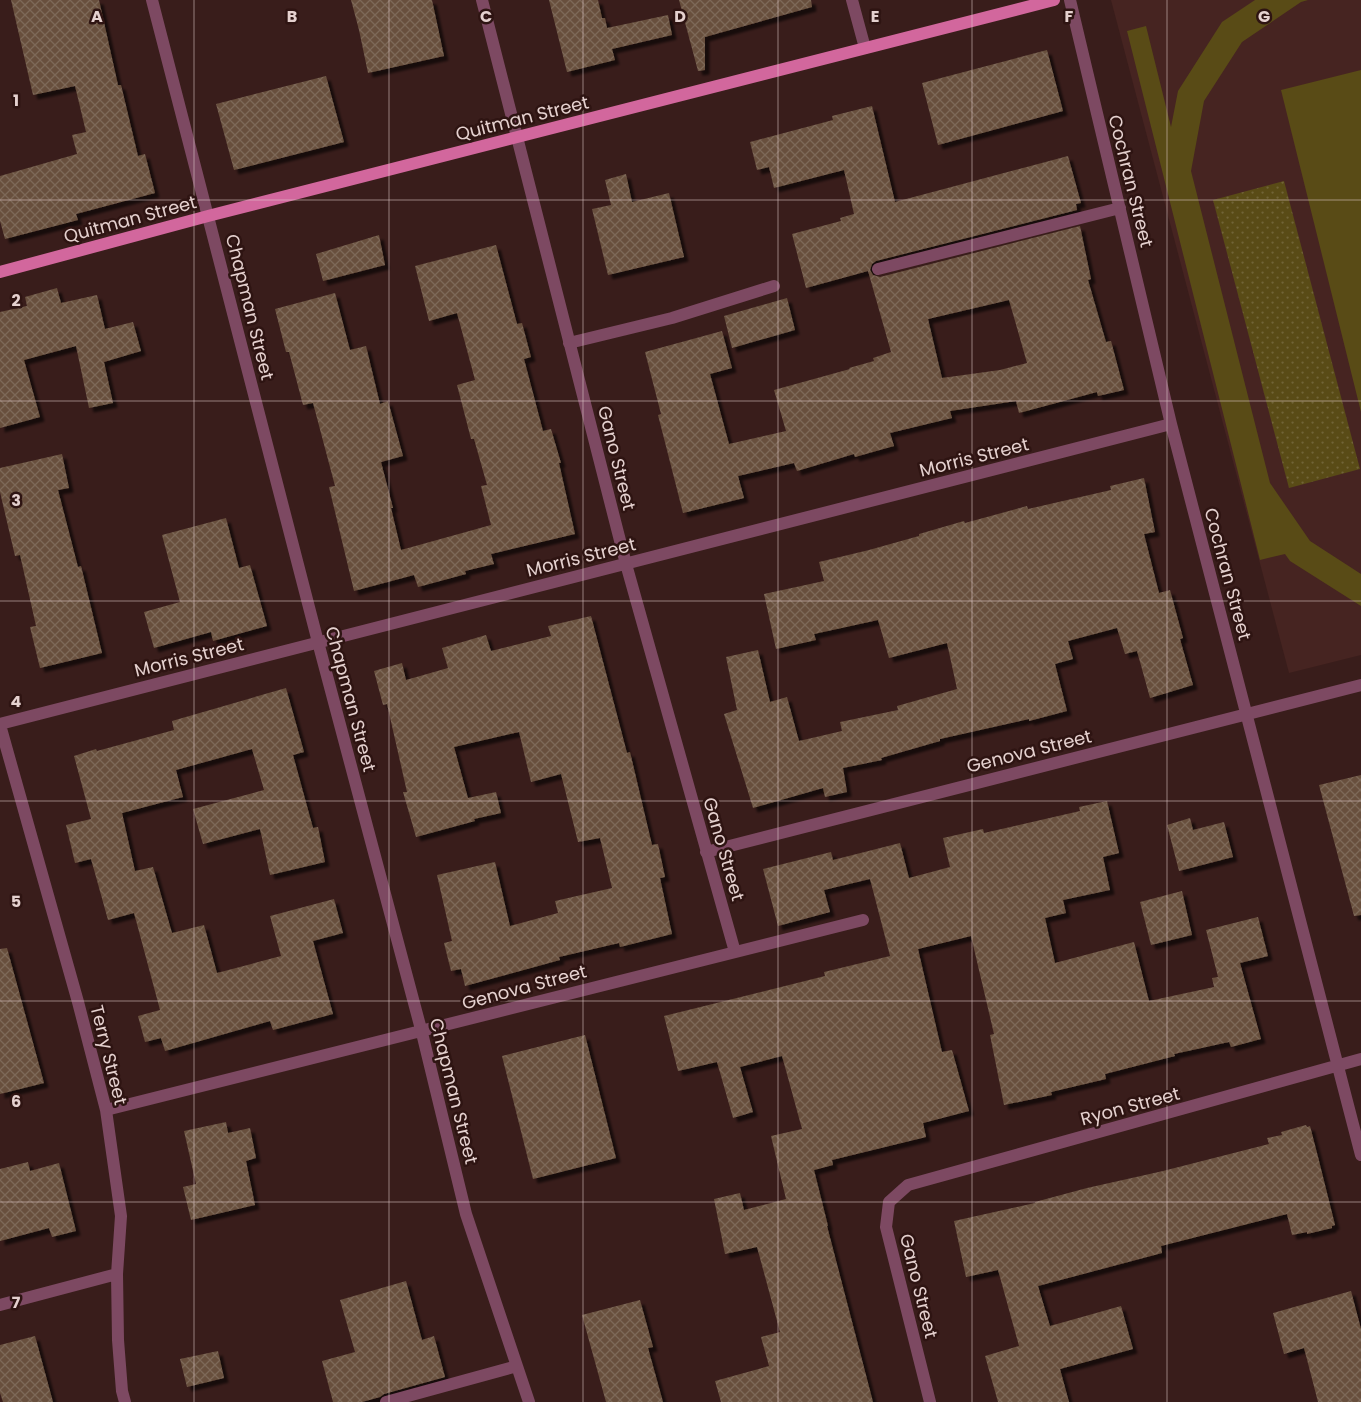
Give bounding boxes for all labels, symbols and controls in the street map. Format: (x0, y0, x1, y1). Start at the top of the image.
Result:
text: A (91, 5, 103, 28)
text: B (287, 5, 297, 28)
text: C (480, 5, 492, 28)
text: D (674, 5, 686, 28)
text: E (871, 5, 879, 28)
text: F (1065, 5, 1074, 28)
text: G (1258, 5, 1270, 28)
text: 1 (13, 89, 19, 112)
street label: Quitman Street (453, 89, 591, 147)
street label: Cochran Street (1102, 112, 1160, 250)
street label: Quitman Street (61, 189, 199, 249)
street label: Chapman Street (220, 231, 280, 383)
text: 2 (11, 289, 21, 312)
street label: Gano Street (592, 403, 642, 513)
street label: Morris Street (917, 431, 1031, 483)
text: 3 (11, 489, 21, 512)
street label: Cochran Street (1198, 505, 1258, 643)
street label: Morris Street (524, 531, 638, 583)
street label: Chapman Street (320, 624, 382, 774)
street label: Morris Street (132, 631, 246, 683)
text: 4 (11, 690, 22, 713)
street label: Genova Street (964, 723, 1094, 779)
street label: Gano Street (697, 794, 751, 904)
text: 5 (11, 890, 21, 913)
street label: Genova Street (459, 958, 589, 1016)
street label: Terry Street (85, 1002, 133, 1108)
street label: Chapman Street (424, 1015, 484, 1167)
street label: Ryon Street (1078, 1081, 1182, 1131)
text: 6 (11, 1090, 21, 1113)
street label: Gano Street (894, 1231, 944, 1341)
text: 7 (12, 1291, 21, 1314)

